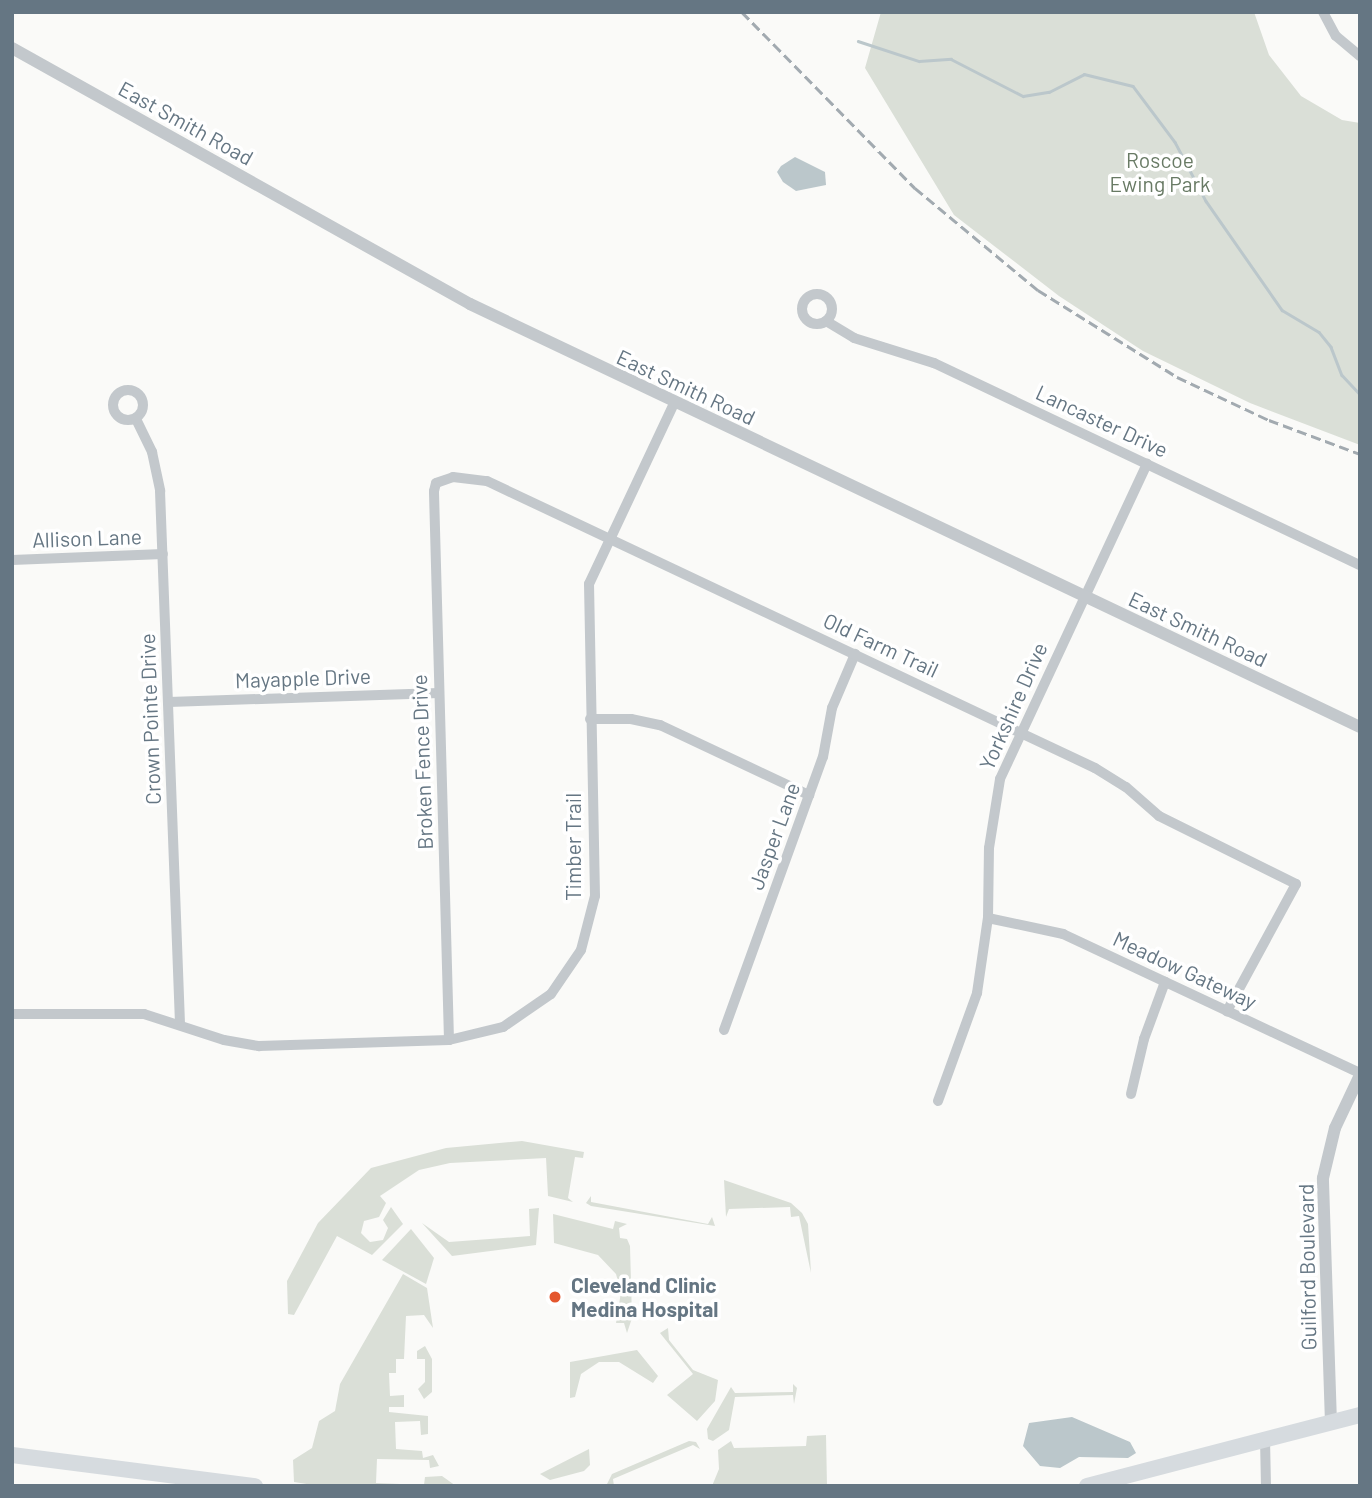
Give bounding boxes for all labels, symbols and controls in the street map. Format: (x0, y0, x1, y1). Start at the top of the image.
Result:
street label: East Smith Road (114, 76, 258, 170)
park label: Roscoe Ewing Park (1109, 147, 1211, 197)
street label: East Smith Road (613, 344, 759, 430)
street label: Lancaster Drive (1032, 379, 1172, 463)
street label: Allison Lane (32, 523, 142, 553)
street label: East Smith Road (1125, 586, 1271, 672)
street label: Old Farm Trail (819, 607, 943, 683)
street label: Crown Pointe Drive (134, 633, 166, 805)
street label: Yorkshire Drive (974, 638, 1052, 774)
street label: Mayapple Drive (235, 663, 371, 693)
street label: Broken Fence Drive (406, 674, 438, 850)
street label: Jasper Lane (743, 779, 805, 893)
street label: Timber Trail (560, 793, 586, 901)
street label: Meadow Gateway (1109, 926, 1261, 1014)
street label: Guilford Boulevard (1293, 1184, 1321, 1350)
place label: Cleveland Clinic Medina Hospital (571, 1272, 718, 1322)
marker: Cleveland Clinic Medina Hospital (545, 1287, 565, 1307)

